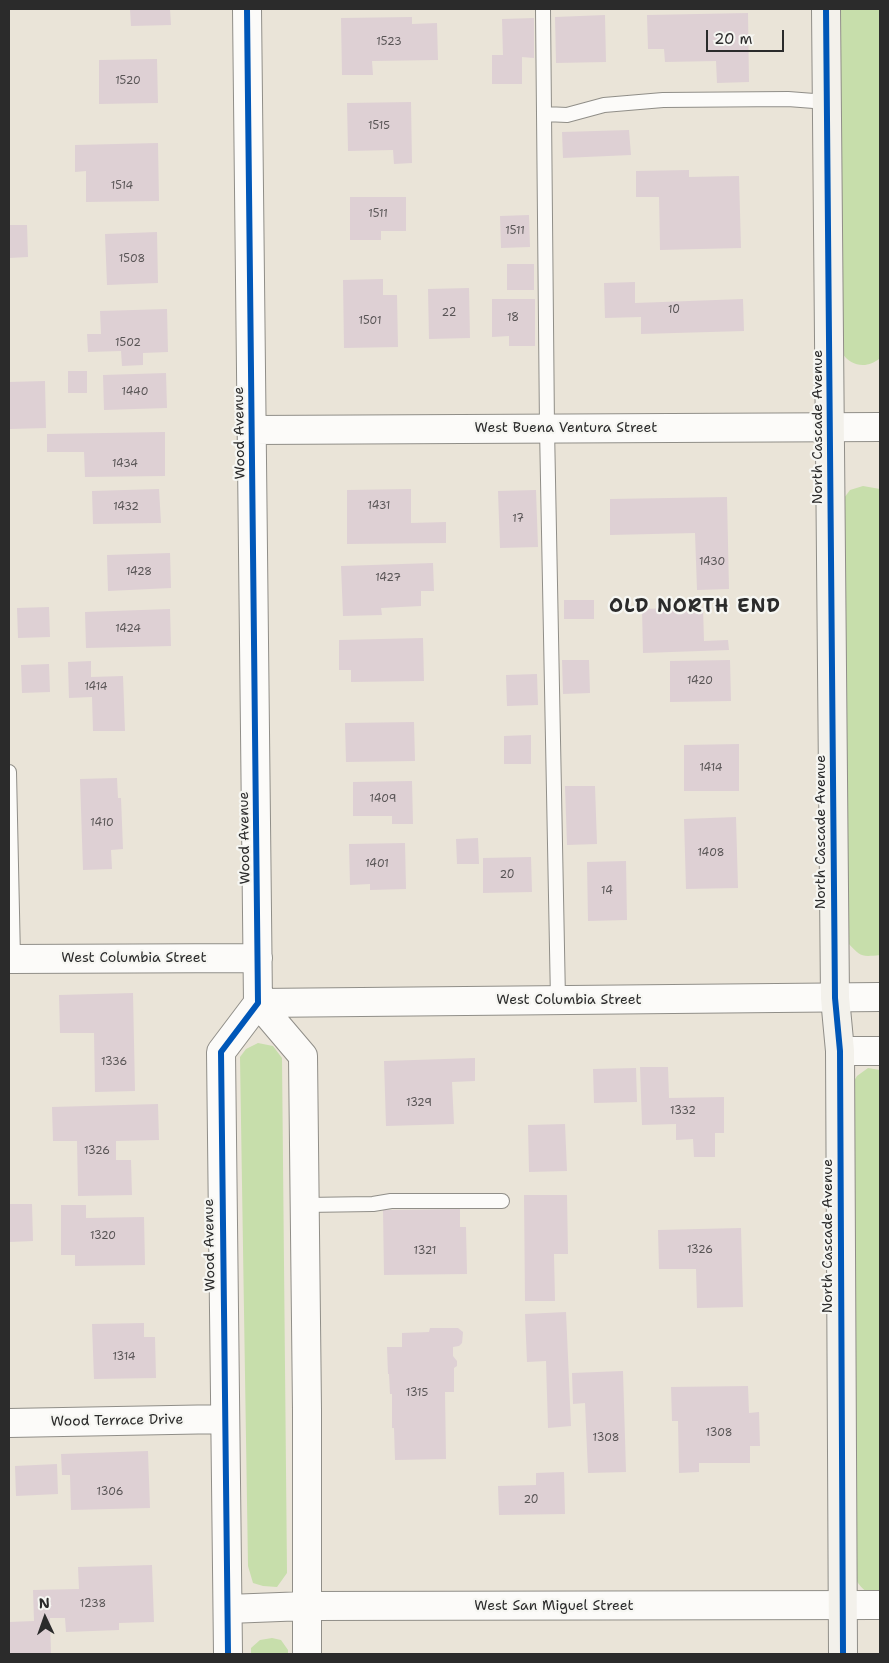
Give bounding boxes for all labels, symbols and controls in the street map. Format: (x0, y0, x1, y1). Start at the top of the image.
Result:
scale bar (709, 20, 786, 52)
text: 20 m (714, 29, 753, 49)
house number: 1523 (376, 35, 402, 49)
house number: 1520 (115, 74, 141, 88)
house number: 1515 (368, 119, 390, 133)
house number: 1514 (111, 179, 133, 193)
house number: 1511 (368, 207, 388, 221)
house number: 1511 (505, 224, 525, 238)
house number: 1508 (119, 252, 145, 266)
house number: 10 (668, 303, 680, 317)
house number: 22 (442, 306, 456, 320)
house number: 18 (507, 311, 519, 325)
house number: 1501 (358, 314, 382, 328)
house number: 1502 (115, 336, 141, 350)
street label: North Cascade Avenue (810, 350, 826, 504)
house number: 1440 (122, 385, 148, 399)
street label: Wood Avenue (231, 386, 249, 480)
street label: West Buena Ventura Street (475, 420, 657, 436)
house number: 1434 (112, 457, 138, 471)
house number: 1431 (368, 499, 390, 513)
house number: 1432 (113, 500, 139, 514)
house number: 17 (512, 512, 524, 526)
house number: 1430 (699, 555, 725, 569)
house number: 1428 (126, 565, 152, 579)
house number: 1427 (375, 571, 401, 585)
district label: OLD NORTH END (607, 596, 783, 618)
house number: 1424 (115, 622, 141, 636)
house number: 1420 (687, 674, 713, 688)
house number: 1414 (84, 680, 108, 694)
street label: North Cascade Avenue (813, 755, 829, 909)
house number: 1414 (699, 761, 723, 775)
street label: Wood Avenue (236, 791, 254, 885)
house number: 1409 (370, 792, 396, 806)
house number: 1410 (90, 816, 114, 830)
house number: 1408 (698, 846, 724, 860)
house number: 1401 (365, 857, 389, 871)
house number: 20 (499, 868, 515, 882)
house number: 14 (601, 884, 613, 898)
street label: West Columbia Street (61, 950, 207, 966)
street label: West Columbia Street (496, 992, 642, 1008)
house number: 1336 (101, 1055, 127, 1069)
house number: 1329 (406, 1096, 432, 1110)
house number: 1332 (670, 1104, 696, 1118)
house number: 1326 (84, 1144, 110, 1158)
street label: North Cascade Avenue (820, 1159, 836, 1313)
street label: Wood Avenue (201, 1198, 219, 1292)
house number: 1320 (90, 1229, 116, 1243)
house number: 1326 (687, 1243, 713, 1257)
house number: 1321 (414, 1244, 436, 1258)
house number: 1314 (113, 1350, 135, 1364)
house number: 1315 (406, 1386, 428, 1400)
street label: Wood Terrace Drive (51, 1411, 183, 1431)
house number: 1308 (706, 1426, 732, 1440)
house number: 1308 (593, 1431, 619, 1445)
house number: 1306 (97, 1485, 123, 1499)
house number: 20 (523, 1493, 539, 1507)
north arrow (20, 1593, 70, 1643)
text: N (38, 1594, 50, 1612)
house number: 1238 (80, 1597, 106, 1611)
street label: West San Miguel Street (474, 1598, 634, 1614)

